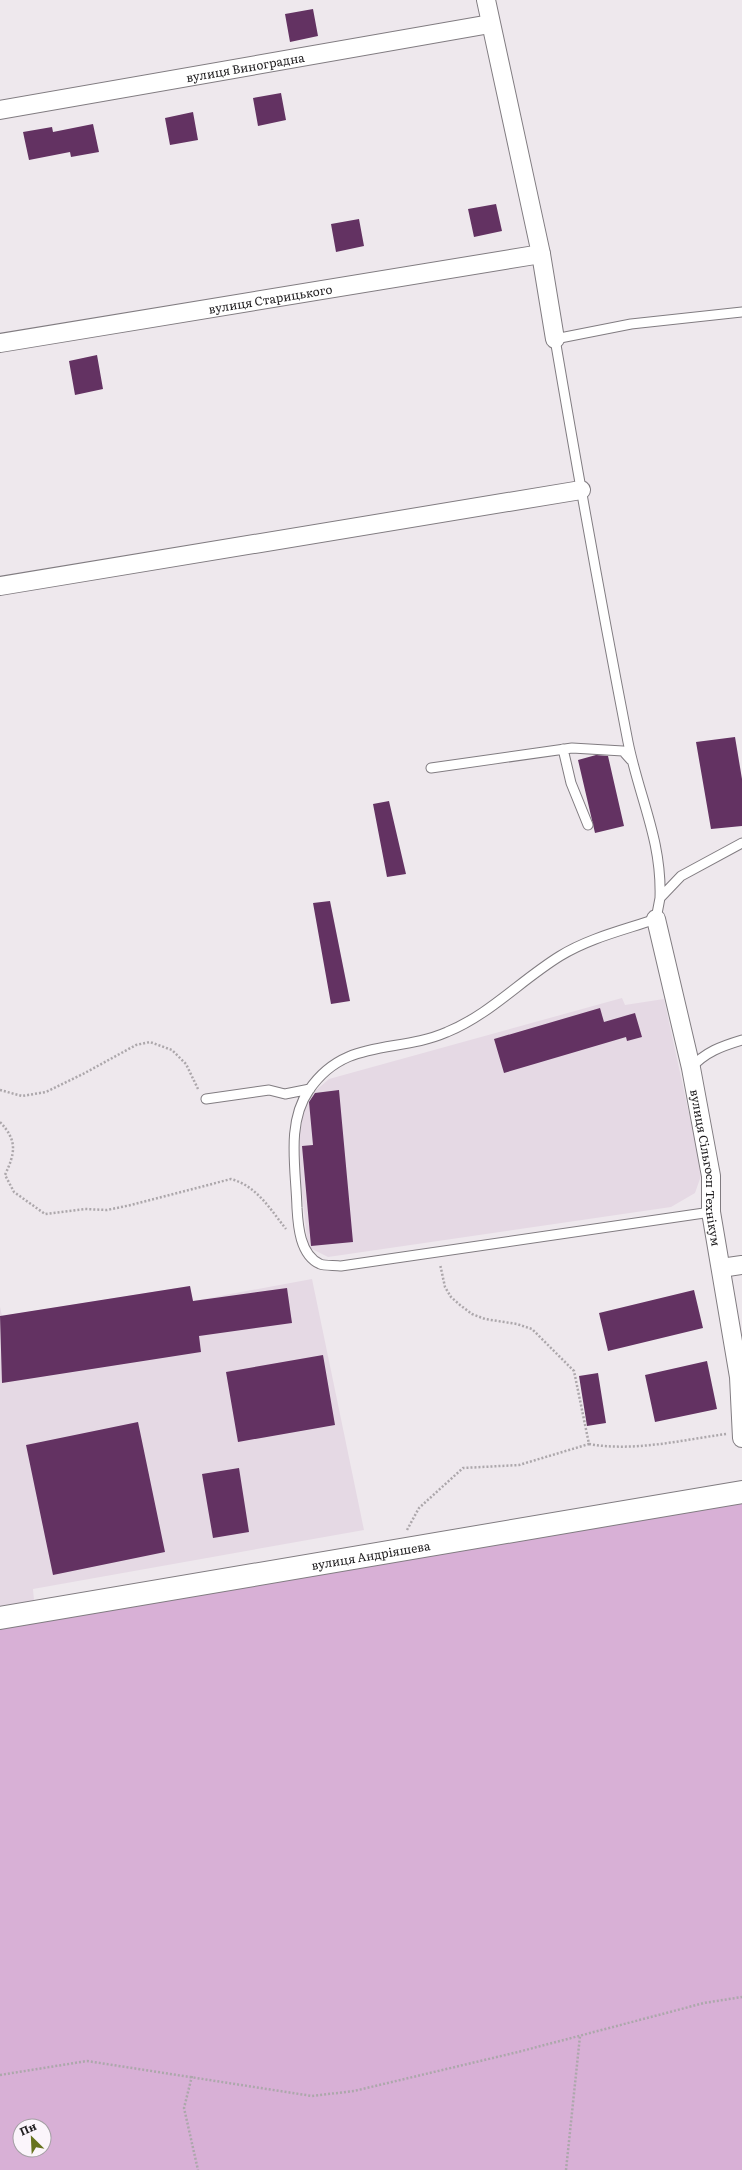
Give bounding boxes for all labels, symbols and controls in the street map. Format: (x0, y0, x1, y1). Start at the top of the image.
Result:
street label: вулиця Виноградна (185, 48, 306, 86)
street label: вулиця Старицького (207, 279, 334, 318)
street label: вулиця Сільгосп Технікум (686, 1088, 726, 1247)
street label: вулиця Андріяшева (310, 1536, 432, 1574)
text: Пн (16, 2117, 39, 2139)
north arrow (12, 2118, 52, 2158)

